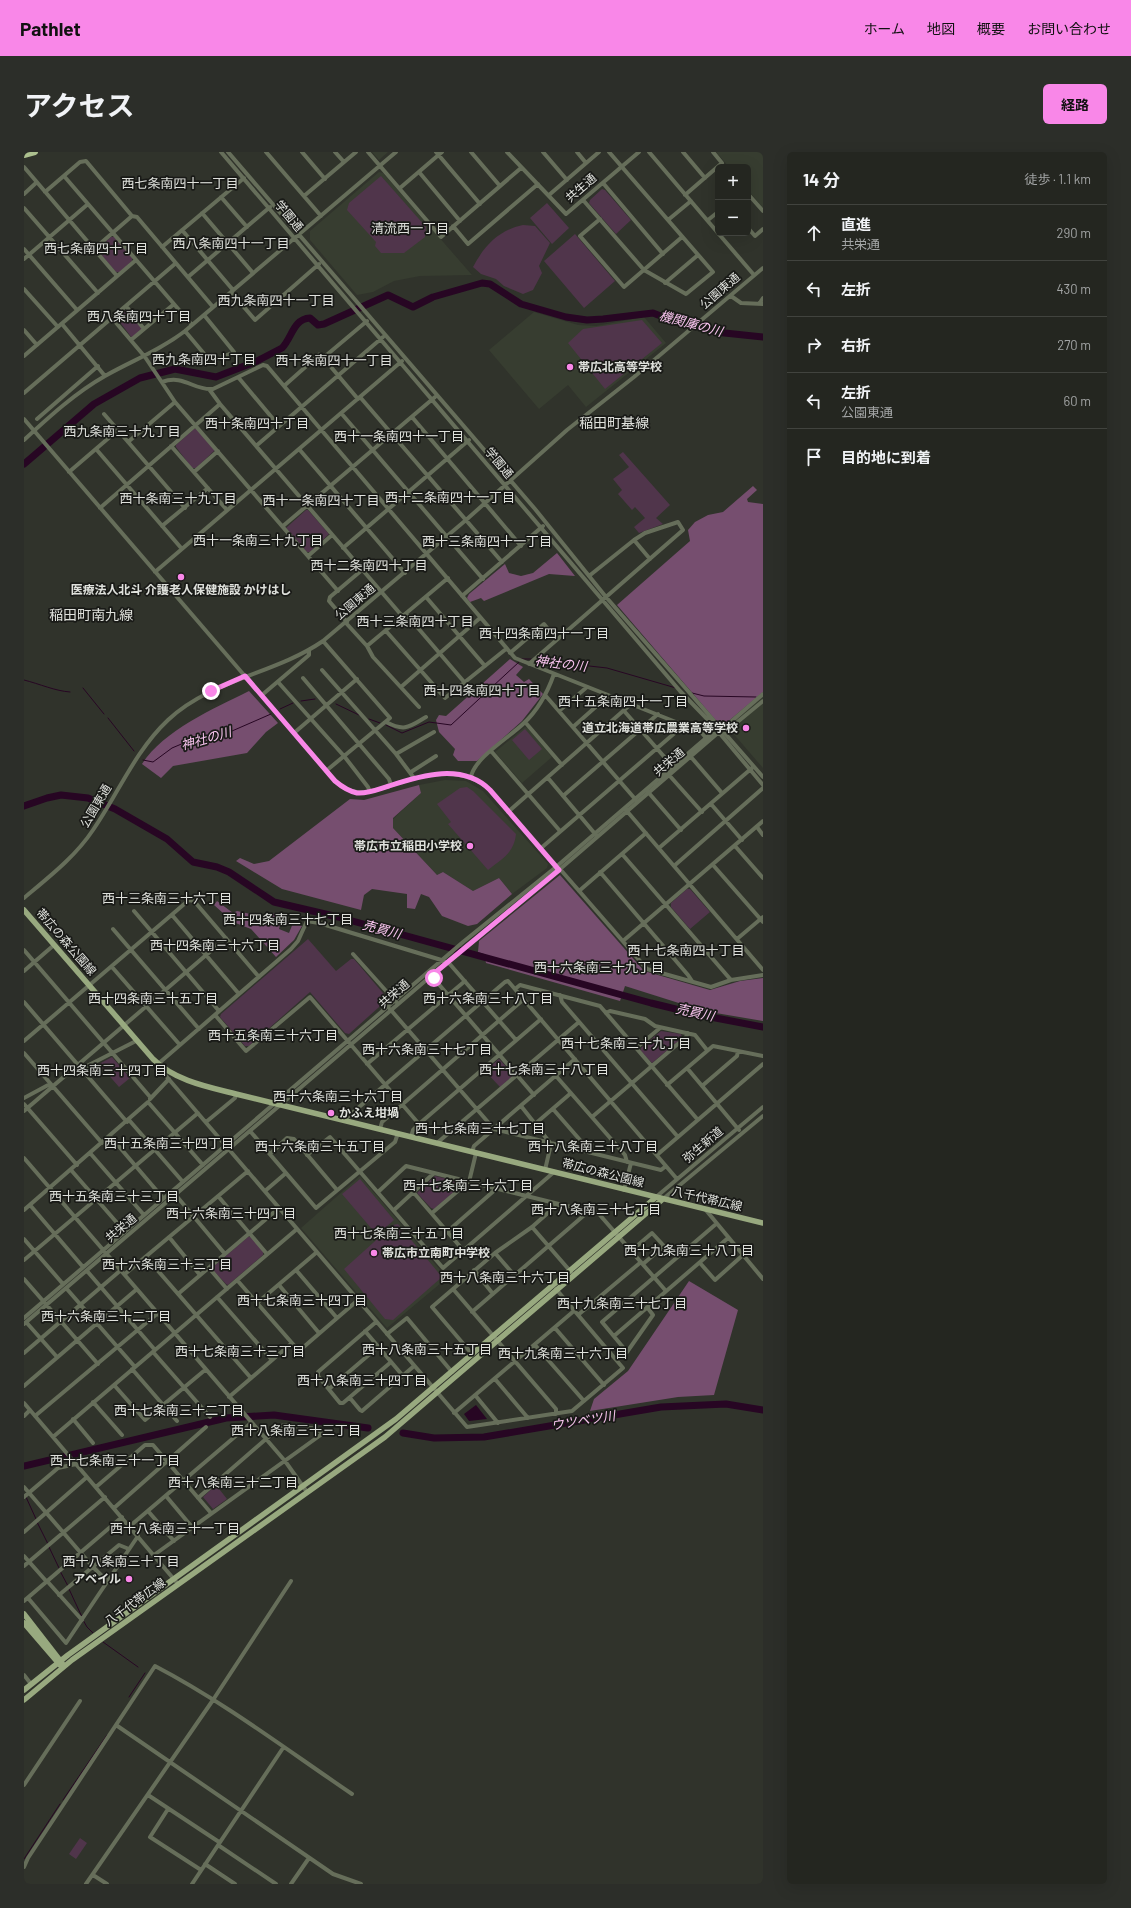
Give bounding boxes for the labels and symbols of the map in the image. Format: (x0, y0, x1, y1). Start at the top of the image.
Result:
street label: 共生通 (562, 170, 599, 204)
district label: 西七条南四十一丁目 (121, 175, 239, 191)
street label: 学園通 (273, 197, 307, 234)
district label: 清流西一丁目 (371, 220, 449, 236)
district label: 西八条南四十一丁目 (172, 235, 290, 251)
district label: 西七条南四十丁目 (44, 240, 148, 256)
street label: 公園東通 (697, 269, 742, 311)
district label: 西九条南四十一丁目 (217, 292, 335, 308)
water label: 機関庫の川 (658, 307, 726, 340)
district label: 西八条南四十丁目 (87, 308, 191, 324)
district label: 西九条南四十丁目 (152, 351, 256, 367)
district label: 西十条南四十一丁目 (275, 352, 393, 368)
place label: 帯広北高等学校 (578, 359, 662, 373)
marker: 帯広北高等学校 (565, 362, 575, 372)
district label: 稲田町基線 (579, 414, 649, 431)
district label: 西十条南四十丁目 (205, 415, 309, 431)
district label: 西九条南三十九丁目 (63, 423, 181, 439)
district label: 西十一条南四十一丁目 (334, 428, 464, 444)
street label: 学園通 (483, 444, 517, 481)
district label: 西十二条南四十一丁目 (385, 489, 515, 505)
district label: 西十条南三十九丁目 (119, 490, 237, 506)
district label: 西十一条南四十丁目 (262, 492, 380, 508)
district label: 西十一条南三十九丁目 (193, 532, 323, 548)
district label: 西十三条南四十一丁目 (422, 533, 552, 549)
district label: 西十二条南四十丁目 (310, 557, 428, 573)
marker: 医療法人北斗 介護老人保健施設 かけはし (176, 572, 186, 582)
street label: 公園東通 (331, 580, 377, 622)
place label: 医療法人北斗 介護老人保健施設 かけはし (71, 582, 291, 596)
district label: 稲田町南九線 (49, 606, 133, 623)
district label: 西十三条南四十丁目 (356, 613, 474, 629)
district label: 西十四条南四十一丁目 (479, 625, 609, 641)
water label: 神社の川 (534, 652, 590, 674)
route end (202, 682, 220, 700)
district label: 西十四条南四十丁目 (423, 682, 541, 698)
district label: 西十五条南四十一丁目 (558, 693, 688, 709)
place label: 道立北海道帯広農業高等学校 (582, 720, 738, 734)
water label: 神社の川 (179, 723, 235, 753)
marker: 道立北海道帯広農業高等学校 (741, 723, 751, 733)
street label: 共栄通 (650, 744, 687, 778)
street label: 公園東通 (77, 781, 114, 830)
place label: 帯広市立稲田小学校 (354, 838, 462, 852)
marker: 帯広市立稲田小学校 (465, 841, 475, 851)
district label: 西十三条南三十六丁目 (102, 890, 232, 906)
street label: 帯広の森公園線 (34, 905, 100, 978)
district label: 西十四条南三十七丁目 (223, 911, 353, 927)
water label: 売買川 (361, 916, 405, 942)
district label: 西十四条南三十六丁目 (150, 937, 280, 953)
district label: 西十七条南四十丁目 (627, 942, 745, 958)
district label: 西十六条南三十九丁目 (534, 959, 664, 975)
route start (425, 969, 443, 987)
street label: 共栄通 (375, 976, 412, 1010)
district label: 西十四条南三十五丁目 (88, 990, 218, 1006)
district label: 西十六条南三十八丁目 (423, 990, 553, 1006)
water label: 売買川 (674, 1000, 718, 1024)
district label: 西十五条南三十六丁目 (208, 1027, 338, 1043)
district label: 西十七条南三十九丁目 (561, 1035, 691, 1051)
district label: 西十六条南三十七丁目 (362, 1041, 492, 1057)
district label: 西十七条南三十八丁目 (479, 1061, 609, 1077)
district label: 西十四条南三十四丁目 (37, 1062, 167, 1078)
district label: 西十六条南三十六丁目 (273, 1088, 403, 1104)
place label: かふえ坩堝 (339, 1105, 399, 1119)
marker: かふえ坩堝 (326, 1108, 336, 1118)
district label: 西十七条南三十七丁目 (415, 1120, 545, 1136)
street label: 弥生新道 (679, 1123, 725, 1165)
district label: 西十五条南三十四丁目 (104, 1135, 234, 1151)
district label: 西十六条南三十五丁目 (255, 1138, 385, 1154)
district label: 西十八条南三十八丁目 (528, 1138, 658, 1154)
street label: 帯広の森公園線 (561, 1155, 646, 1189)
district label: 西十七条南三十六丁目 (403, 1177, 533, 1193)
street label: 八千代帯広線 (671, 1183, 744, 1213)
district label: 西十五条南三十三丁目 (49, 1188, 179, 1204)
district label: 西十八条南三十七丁目 (531, 1201, 661, 1217)
district label: 西十六条南三十四丁目 (166, 1205, 296, 1221)
street label: 共栄通 (102, 1210, 139, 1244)
district label: 西十七条南三十五丁目 (334, 1225, 464, 1241)
district label: 西十九条南三十八丁目 (624, 1242, 754, 1258)
place label: 帯広市立南町中学校 (382, 1245, 490, 1259)
marker: 帯広市立南町中学校 (369, 1248, 379, 1258)
district label: 西十六条南三十三丁目 (102, 1256, 232, 1272)
district label: 西十八条南三十六丁目 (440, 1269, 570, 1285)
district label: 西十七条南三十四丁目 (237, 1292, 367, 1308)
district label: 西十九条南三十七丁目 (557, 1295, 687, 1311)
district label: 西十六条南三十二丁目 (41, 1308, 171, 1324)
district label: 西十八条南三十五丁目 (362, 1341, 492, 1357)
district label: 西十七条南三十三丁目 (175, 1343, 305, 1359)
district label: 西十九条南三十六丁目 (498, 1345, 628, 1361)
district label: 西十八条南三十四丁目 (297, 1372, 427, 1388)
district label: 西十七条南三十二丁目 (114, 1402, 244, 1418)
water label: ウツベツ川 (550, 1407, 618, 1433)
district label: 西十八条南三十三丁目 (231, 1422, 361, 1438)
district label: 西十七条南三十一丁目 (50, 1452, 180, 1468)
district label: 西十八条南三十二丁目 (168, 1474, 298, 1490)
district label: 西十八条南三十一丁目 (110, 1520, 240, 1536)
district label: 西十八条南三十丁目 (62, 1553, 180, 1569)
place label: アベイル (73, 1571, 121, 1585)
street label: 八千代帯広線 (101, 1574, 168, 1628)
marker: アベイル (124, 1574, 134, 1584)

